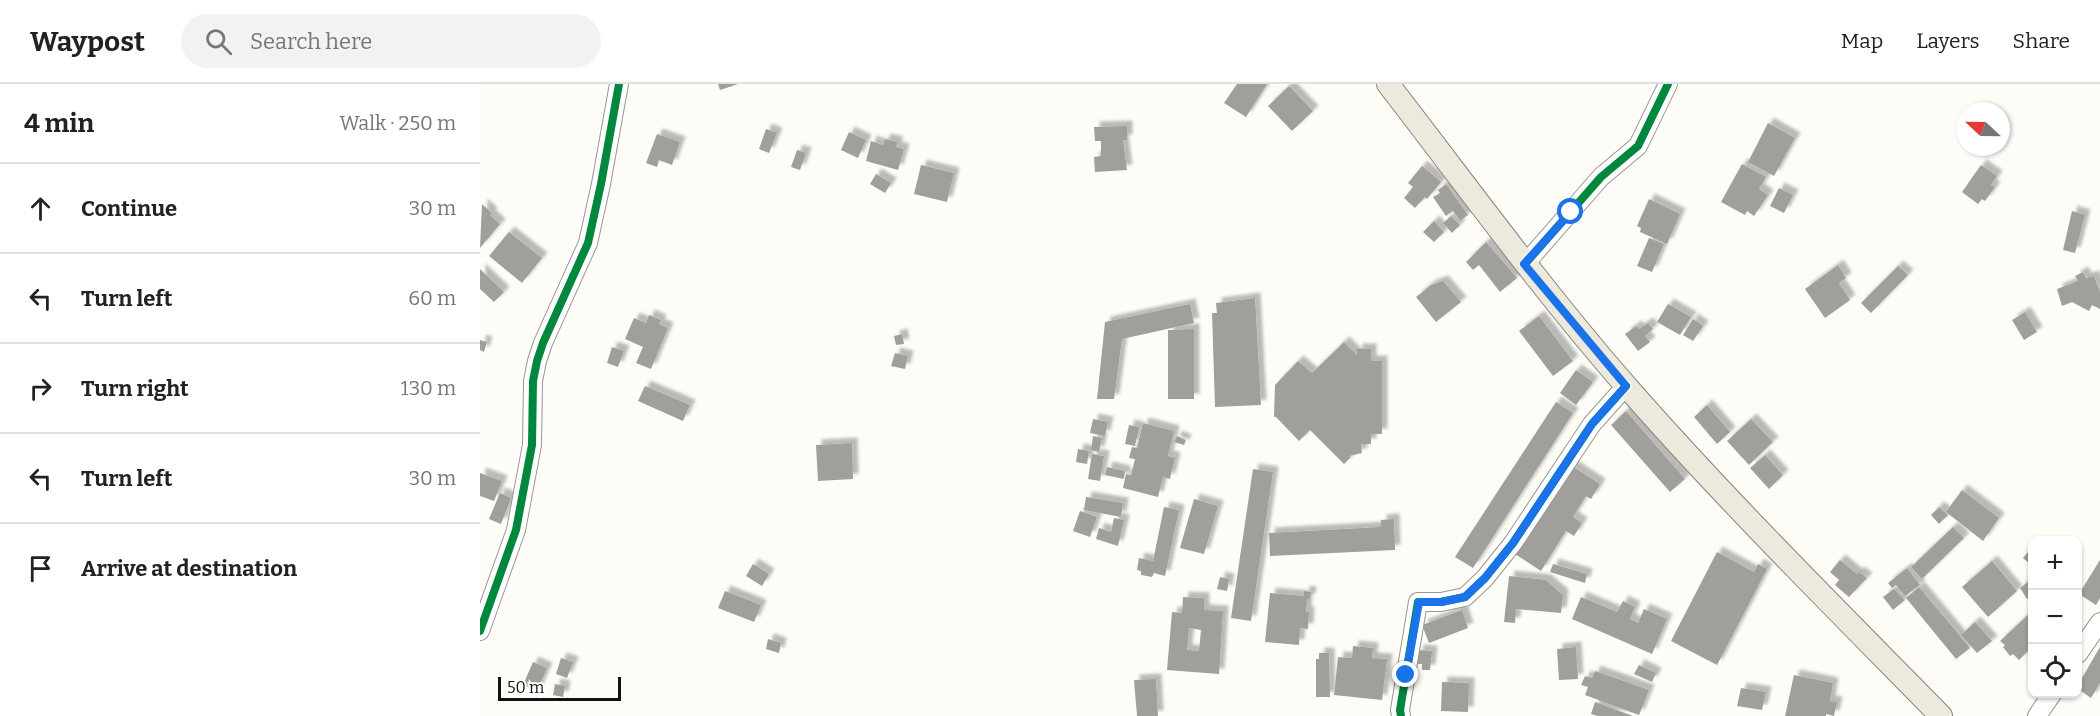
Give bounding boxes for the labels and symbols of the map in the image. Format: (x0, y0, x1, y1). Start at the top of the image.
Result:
north arrow (1956, 102, 2010, 156)
route start (1557, 198, 1583, 224)
route end (1392, 661, 1418, 687)
scale bar (498, 674, 621, 702)

